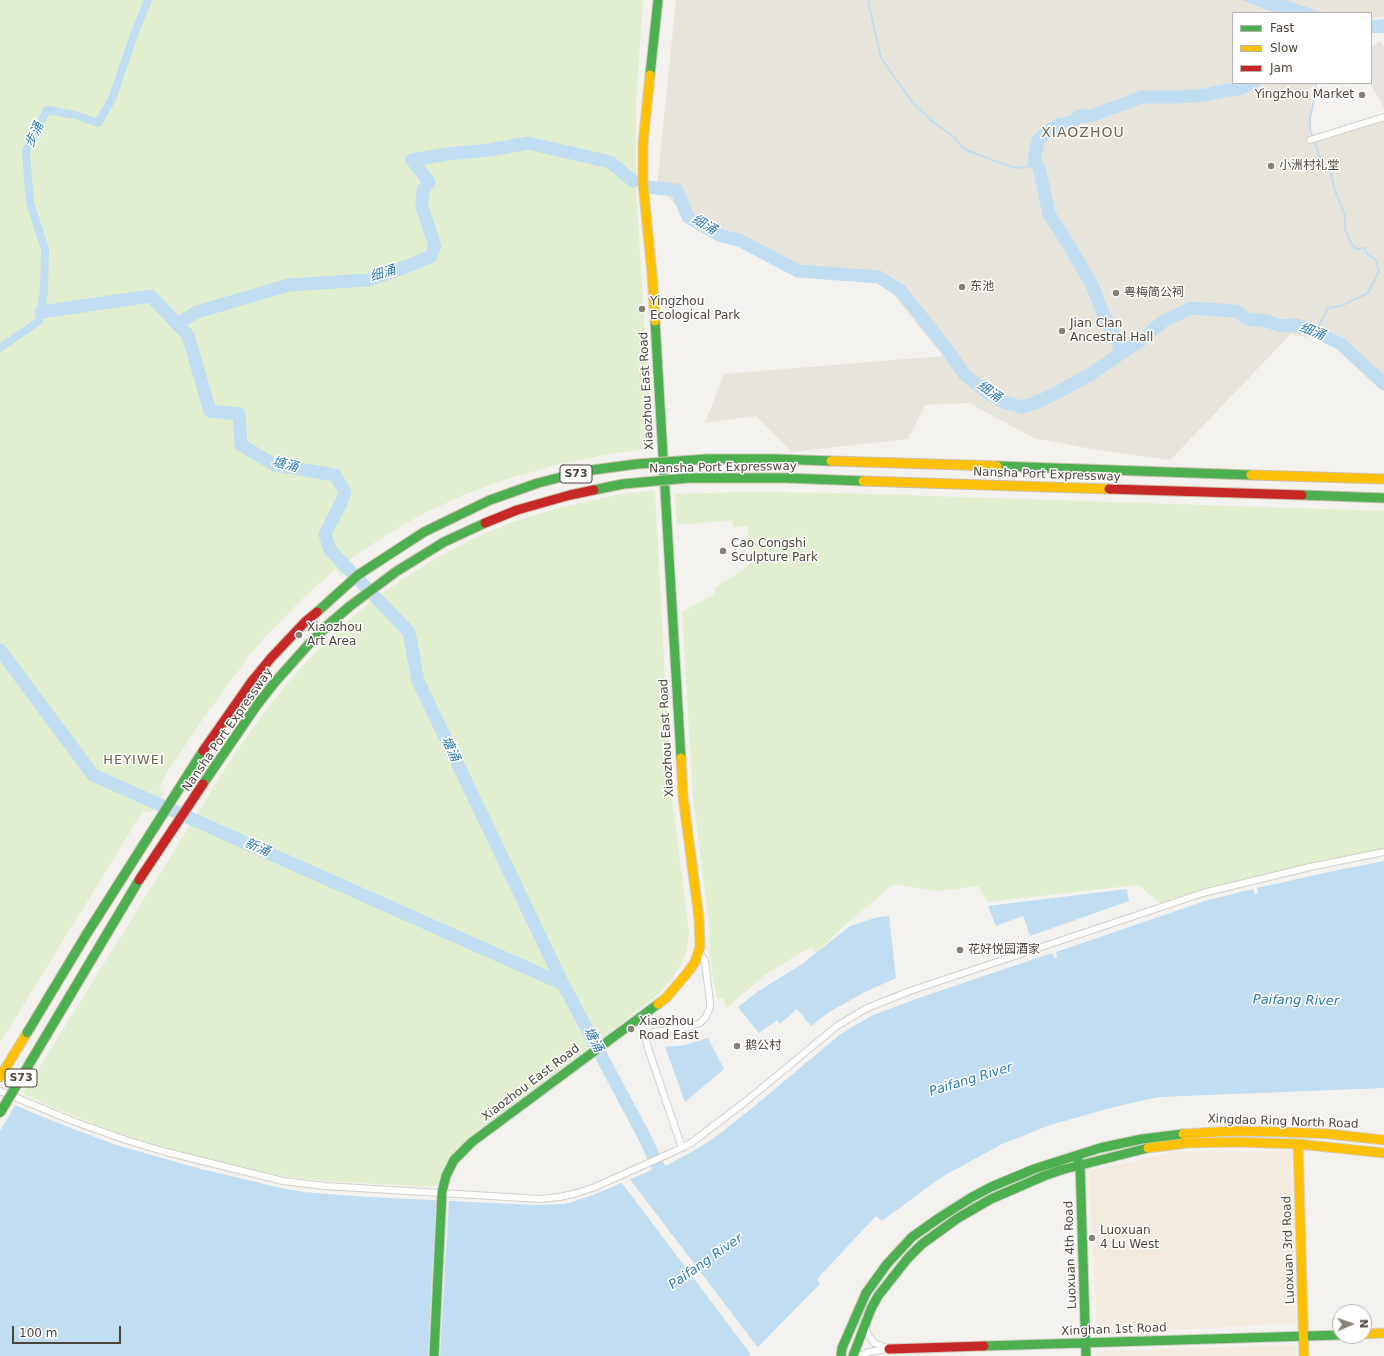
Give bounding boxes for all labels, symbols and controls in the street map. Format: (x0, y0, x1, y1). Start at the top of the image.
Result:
legend (1232, 12, 1372, 84)
text: Fast (1270, 21, 1294, 35)
text: Slow (1270, 41, 1298, 55)
text: Jam (1270, 61, 1293, 75)
place label: Yingzhou Market (1255, 88, 1354, 102)
marker: Yingzhou Market (1357, 90, 1367, 100)
water label: 步涌 (22, 120, 48, 150)
district label: XIAOZHOU (1041, 125, 1125, 141)
place label: 小洲村礼堂 (1279, 159, 1339, 173)
marker: 小洲村礼堂 (1266, 161, 1276, 171)
water label: 细涌 (689, 212, 719, 238)
water label: 细涌 (368, 263, 398, 285)
place label: 东池 (970, 280, 994, 294)
marker: 东池 (957, 282, 967, 292)
place label: 粤梅简公祠 (1124, 286, 1184, 300)
marker: 粤梅简公祠 (1111, 288, 1121, 298)
place label: Yingzhou Ecological Park (650, 295, 740, 323)
marker: Yingzhou Ecological Park (637, 304, 647, 314)
place label: Jian Clan Ancestral Hall (1070, 317, 1153, 345)
water label: 细涌 (1297, 320, 1327, 344)
marker: Jian Clan Ancestral Hall (1057, 326, 1067, 336)
street label: Xiaozhou East Road (637, 331, 657, 451)
water label: 细涌 (974, 378, 1004, 406)
water label: 塘涌 (270, 454, 300, 476)
street label: Nansha Port Expressway (649, 460, 797, 476)
road number: S73 (560, 465, 592, 483)
street label: Nansha Port Expressway (973, 465, 1121, 485)
place label: Cao Congshi Sculpture Park (731, 537, 818, 565)
marker: Cao Congshi Sculpture Park (718, 546, 728, 556)
place label: Xiaozhou Art Area (307, 621, 362, 649)
marker: Xiaozhou Art Area (294, 630, 304, 640)
street label: Nansha Port Expressway (180, 665, 276, 795)
street label: Xiaozhou East Road (657, 678, 677, 798)
water label: 塘涌 (437, 734, 463, 764)
district label: HEYIWEI (103, 753, 165, 769)
water label: 新涌 (242, 836, 272, 860)
place label: 花好悦园酒家 (968, 943, 1040, 957)
marker: 花好悦园酒家 (955, 945, 965, 955)
water label: Paifang River (1253, 992, 1339, 1010)
place label: Xiaozhou Road East (639, 1015, 699, 1043)
marker: Xiaozhou Road East (626, 1024, 636, 1034)
water label: 塘涌 (580, 1025, 606, 1055)
place label: 鹅公村 (745, 1039, 781, 1053)
marker: 鹅公村 (732, 1041, 742, 1051)
street label: Xiaozhou East Road (479, 1042, 583, 1124)
water label: Paifang River (927, 1060, 1015, 1100)
road number: S73 (5, 1069, 37, 1087)
street label: Xingdao Ring North Road (1207, 1112, 1359, 1132)
street label: Luoxuan 3rd Road (1280, 1196, 1298, 1304)
street label: Luoxuan 4th Road (1062, 1201, 1080, 1309)
place label: Luoxuan 4 Lu West (1100, 1224, 1159, 1252)
water label: Paifang River (666, 1231, 746, 1293)
marker: Luoxuan 4 Lu West (1087, 1233, 1097, 1243)
north arrow (1332, 1304, 1372, 1344)
scale bar (14, 1318, 123, 1344)
text: N (1357, 1319, 1370, 1328)
street label: Xinghan 1st Road (1061, 1321, 1167, 1339)
text: 100 m (19, 1326, 57, 1340)

